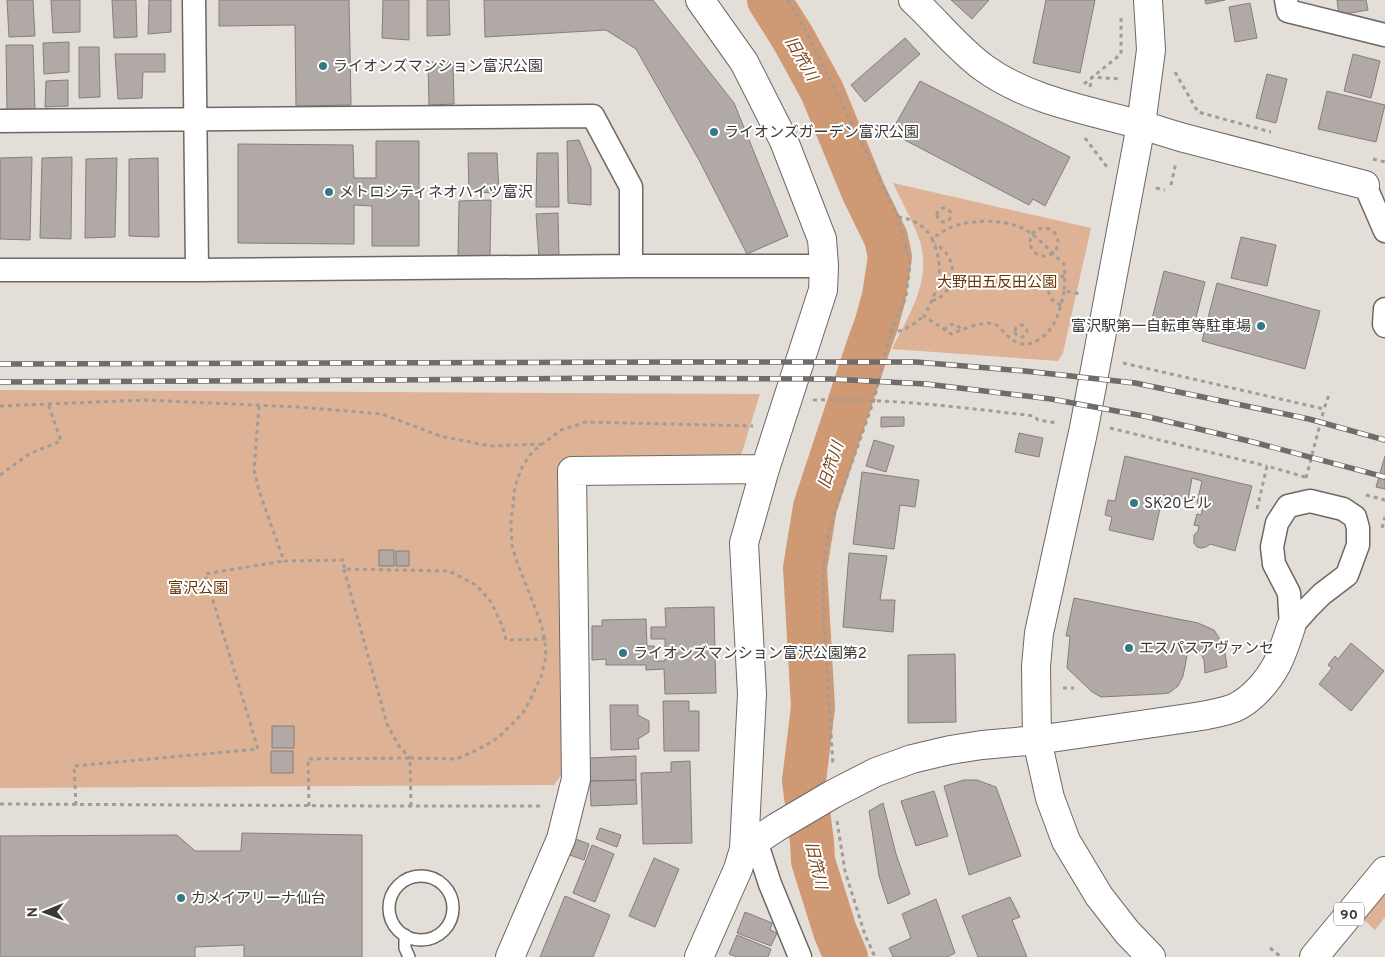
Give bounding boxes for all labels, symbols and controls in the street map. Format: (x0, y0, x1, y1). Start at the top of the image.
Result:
water label: 旧笊川 (780, 33, 822, 87)
place label: ライオンズマンション富沢公園 (333, 58, 543, 77)
marker: ライオンズマンション富沢公園 (317, 60, 329, 72)
place label: ライオンズガーデン富沢公園 (724, 124, 919, 143)
marker: ライオンズガーデン富沢公園 (708, 126, 720, 138)
place label: メトロシティネオハイツ富沢 (339, 184, 533, 203)
marker: メトロシティネオハイツ富沢 (323, 186, 335, 198)
park label: 大野田五反田公園 (937, 274, 1057, 293)
place label: 富沢駅第一自転車等駐車場 (1071, 318, 1251, 337)
marker: 富沢駅第一自転車等駐車場 (1255, 320, 1267, 332)
water label: 旧笊川 (815, 438, 849, 492)
place label: SK20ビル (1144, 495, 1212, 514)
marker: SK20ビル (1128, 497, 1140, 509)
park label: 富沢公園 (168, 580, 228, 599)
place label: エスパスアヴァンセ (1139, 640, 1274, 659)
marker: エスパスアヴァンセ (1123, 642, 1135, 654)
place label: ライオンズマンション富沢公園第2 (633, 645, 867, 664)
marker: ライオンズマンション富沢公園第2 (617, 647, 629, 659)
water label: 旧笊川 (800, 840, 831, 893)
north arrow (20, 887, 70, 937)
place label: カメイアリーナ仙台 (191, 890, 326, 909)
marker: カメイアリーナ仙台 (175, 892, 187, 904)
road number: 90 (1334, 902, 1364, 926)
text: N (25, 907, 42, 917)

